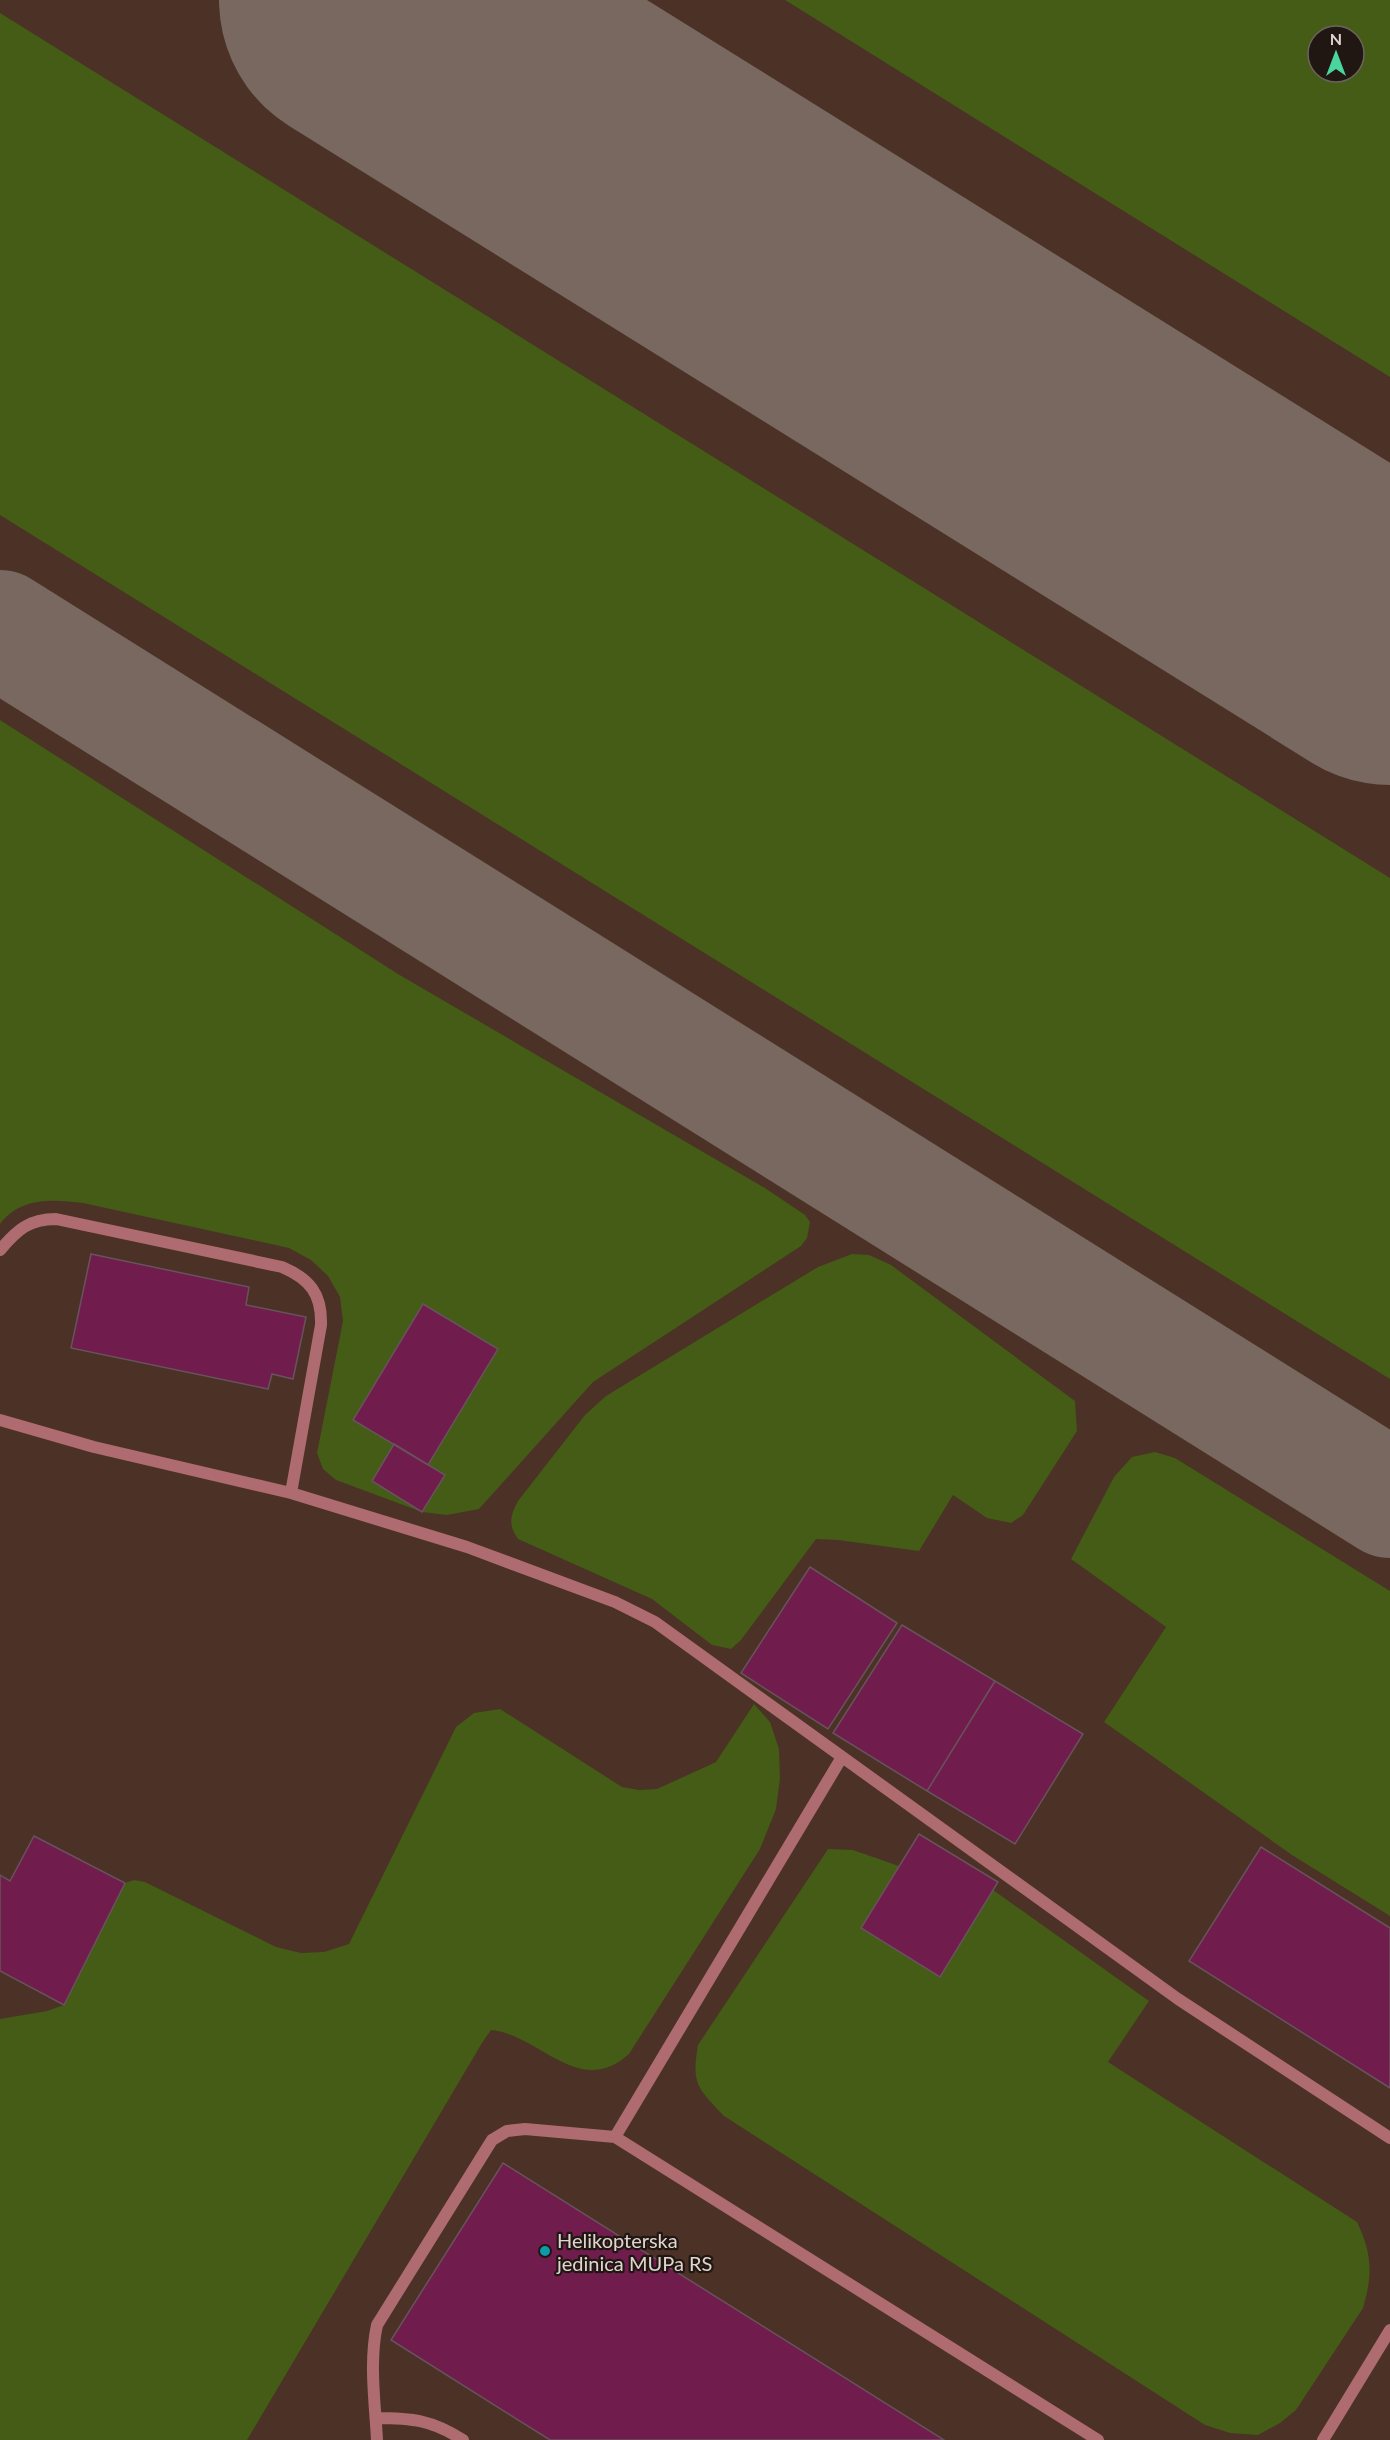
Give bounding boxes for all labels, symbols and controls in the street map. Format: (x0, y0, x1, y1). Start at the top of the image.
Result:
north arrow (1306, 24, 1366, 84)
text: N (1330, 29, 1342, 48)
place label: Helikopterska jedinica MUPa RS (556, 2228, 712, 2275)
marker: Helikopterska jedinica MUPa RS (538, 2244, 552, 2258)

